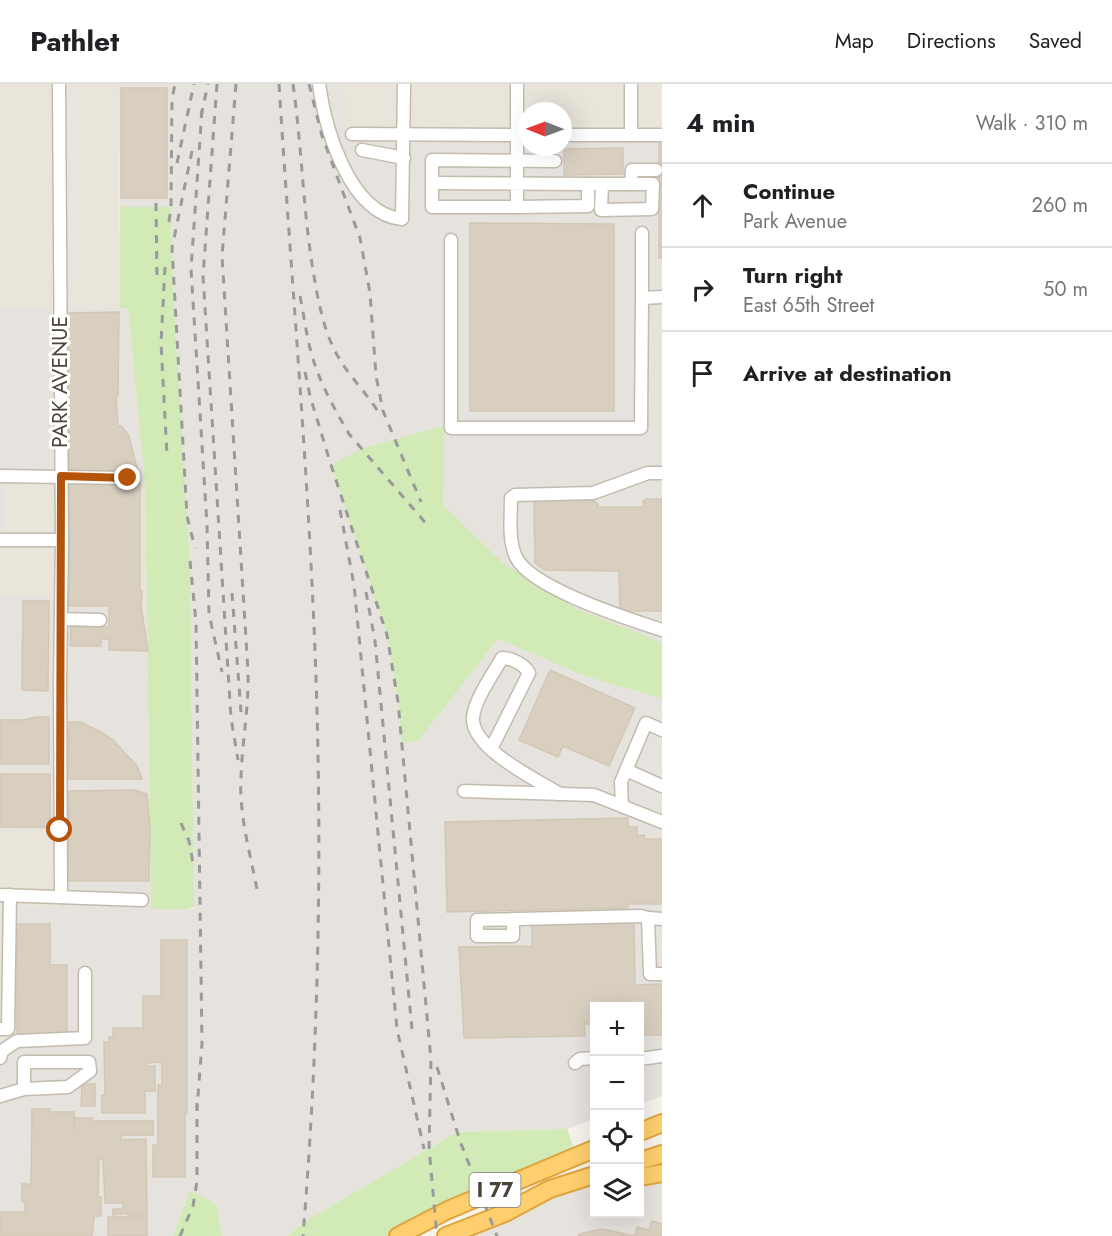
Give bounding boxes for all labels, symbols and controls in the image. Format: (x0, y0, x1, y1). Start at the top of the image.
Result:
text: Pathlet (30, 21, 119, 62)
text: Map (835, 26, 874, 56)
text: Directions (907, 26, 996, 56)
text: Saved (1029, 26, 1082, 56)
north arrow (518, 102, 572, 156)
text: 4 min (686, 104, 755, 142)
text: Walk · 310 m (976, 109, 1088, 138)
text: Continue (743, 175, 835, 207)
icon: ahead (686, 189, 719, 222)
text: 260 m (1032, 191, 1088, 220)
text: Park Avenue (743, 207, 847, 236)
text: Turn right (743, 259, 843, 291)
icon: right (686, 273, 719, 306)
text: 50 m (1043, 275, 1088, 304)
text: East 65th Street (743, 291, 874, 320)
street label: PARK AVENUE (45, 316, 75, 448)
icon: arrive (686, 357, 719, 390)
text: Arrive at destination (743, 357, 952, 389)
route end (114, 464, 140, 490)
route start (46, 816, 72, 842)
map controls (590, 1002, 644, 1218)
button: + (590, 1002, 644, 1056)
button: − (590, 1056, 644, 1110)
button: locate (590, 1110, 644, 1164)
button: layers (590, 1164, 644, 1218)
road number: I 77 (470, 1173, 520, 1207)

